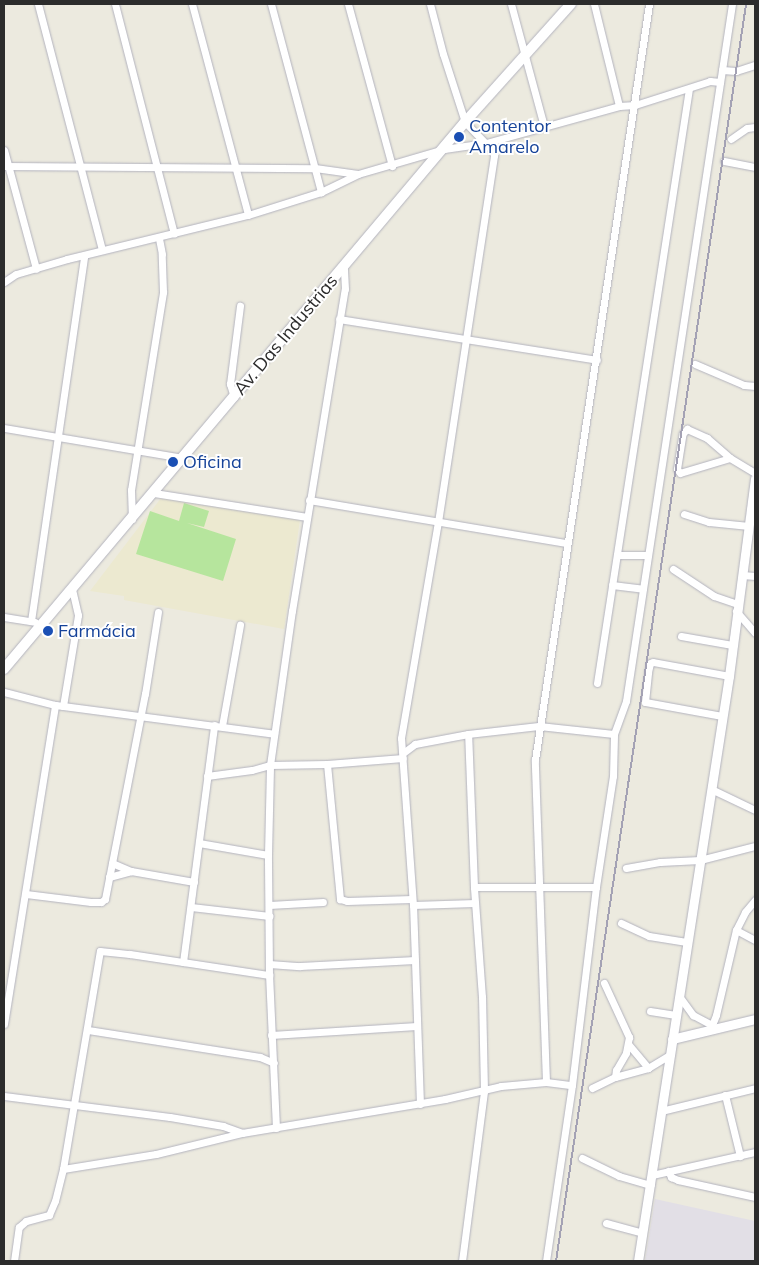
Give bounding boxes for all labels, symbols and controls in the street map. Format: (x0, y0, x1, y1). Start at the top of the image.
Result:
place label: Contentor Amarelo (469, 116, 551, 158)
marker: Contentor Amarelo (453, 131, 465, 143)
street label: Av. Das Industrias (229, 271, 343, 399)
place label: Oficina (183, 451, 242, 473)
marker: Oficina (167, 456, 179, 468)
place label: Farmácia (58, 620, 136, 642)
marker: Farmácia (42, 625, 54, 637)

